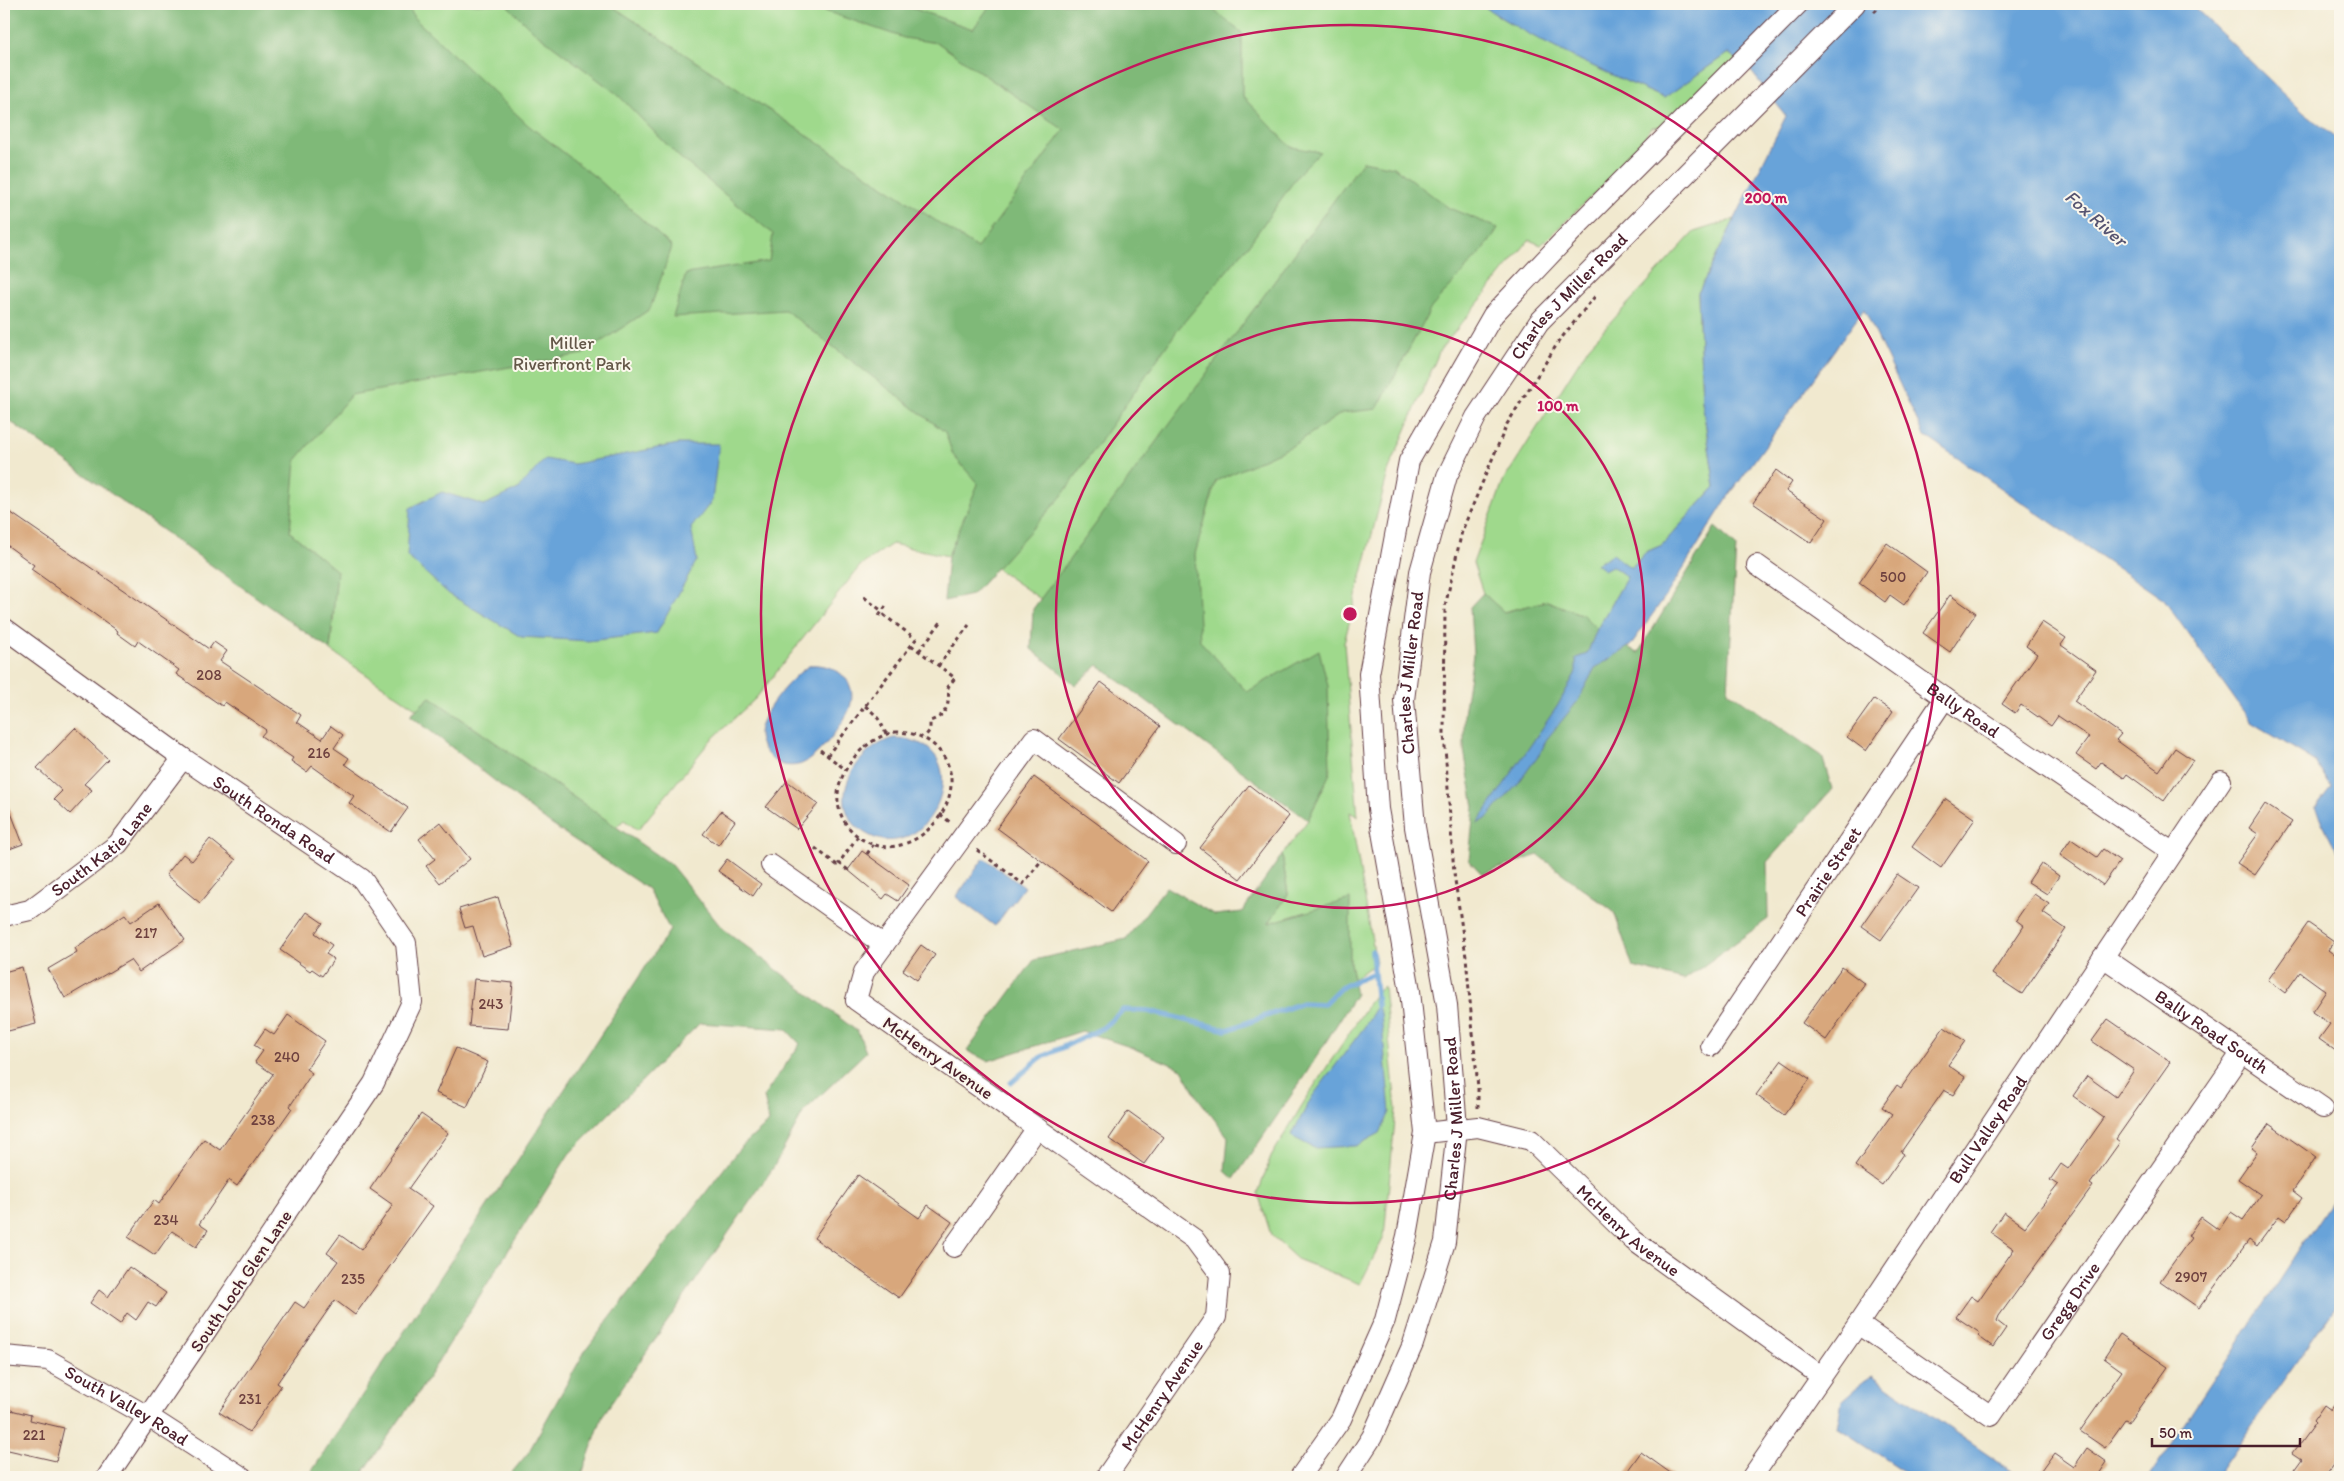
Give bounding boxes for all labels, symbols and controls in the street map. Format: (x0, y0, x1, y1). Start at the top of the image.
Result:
water label: Fox River (2060, 185, 2134, 253)
text: 200 m (1745, 189, 1788, 207)
street label: Charles J Miller Road (1506, 228, 1632, 364)
park label: Miller Riverfront Park (513, 332, 631, 375)
text: 100 m (1537, 397, 1579, 415)
house number: 500 (1880, 568, 1906, 586)
street label: Charles J Miller Road (1393, 590, 1429, 755)
centre of rings (1341, 605, 1359, 623)
house number: 208 (196, 666, 222, 684)
street label: Bally Road (1922, 677, 2004, 743)
house number: 216 (308, 744, 330, 762)
street label: South Ronda Road (209, 770, 339, 869)
street label: South Katie Lane (46, 798, 157, 902)
street label: Prairie Street (1790, 822, 1866, 921)
house number: 217 (135, 924, 158, 942)
street label: Bally Road South (2151, 985, 2273, 1079)
house number: 243 (478, 995, 504, 1013)
street label: McHenry Avenue (878, 1012, 998, 1104)
street label: Charles J Miller Road (1438, 1036, 1468, 1202)
house number: 240 (274, 1048, 300, 1066)
street label: Bull Valley Road (1944, 1071, 2032, 1188)
house number: 238 (251, 1111, 275, 1129)
street label: McHenry Avenue (1572, 1180, 1684, 1281)
street label: South Loch Glen Lane (185, 1206, 297, 1356)
house number: 234 (153, 1211, 179, 1229)
street label: Gregg Drive (2035, 1258, 2105, 1345)
house number: 2907 (2175, 1268, 2208, 1286)
house number: 235 (341, 1270, 365, 1288)
street label: McHenry Avenue (1116, 1336, 1208, 1455)
street label: South Valley Road (61, 1361, 193, 1451)
house number: 231 (238, 1390, 262, 1408)
scale bar (2152, 1416, 2299, 1448)
text: 50 m (2159, 1424, 2192, 1442)
house number: 221 (23, 1426, 45, 1444)

